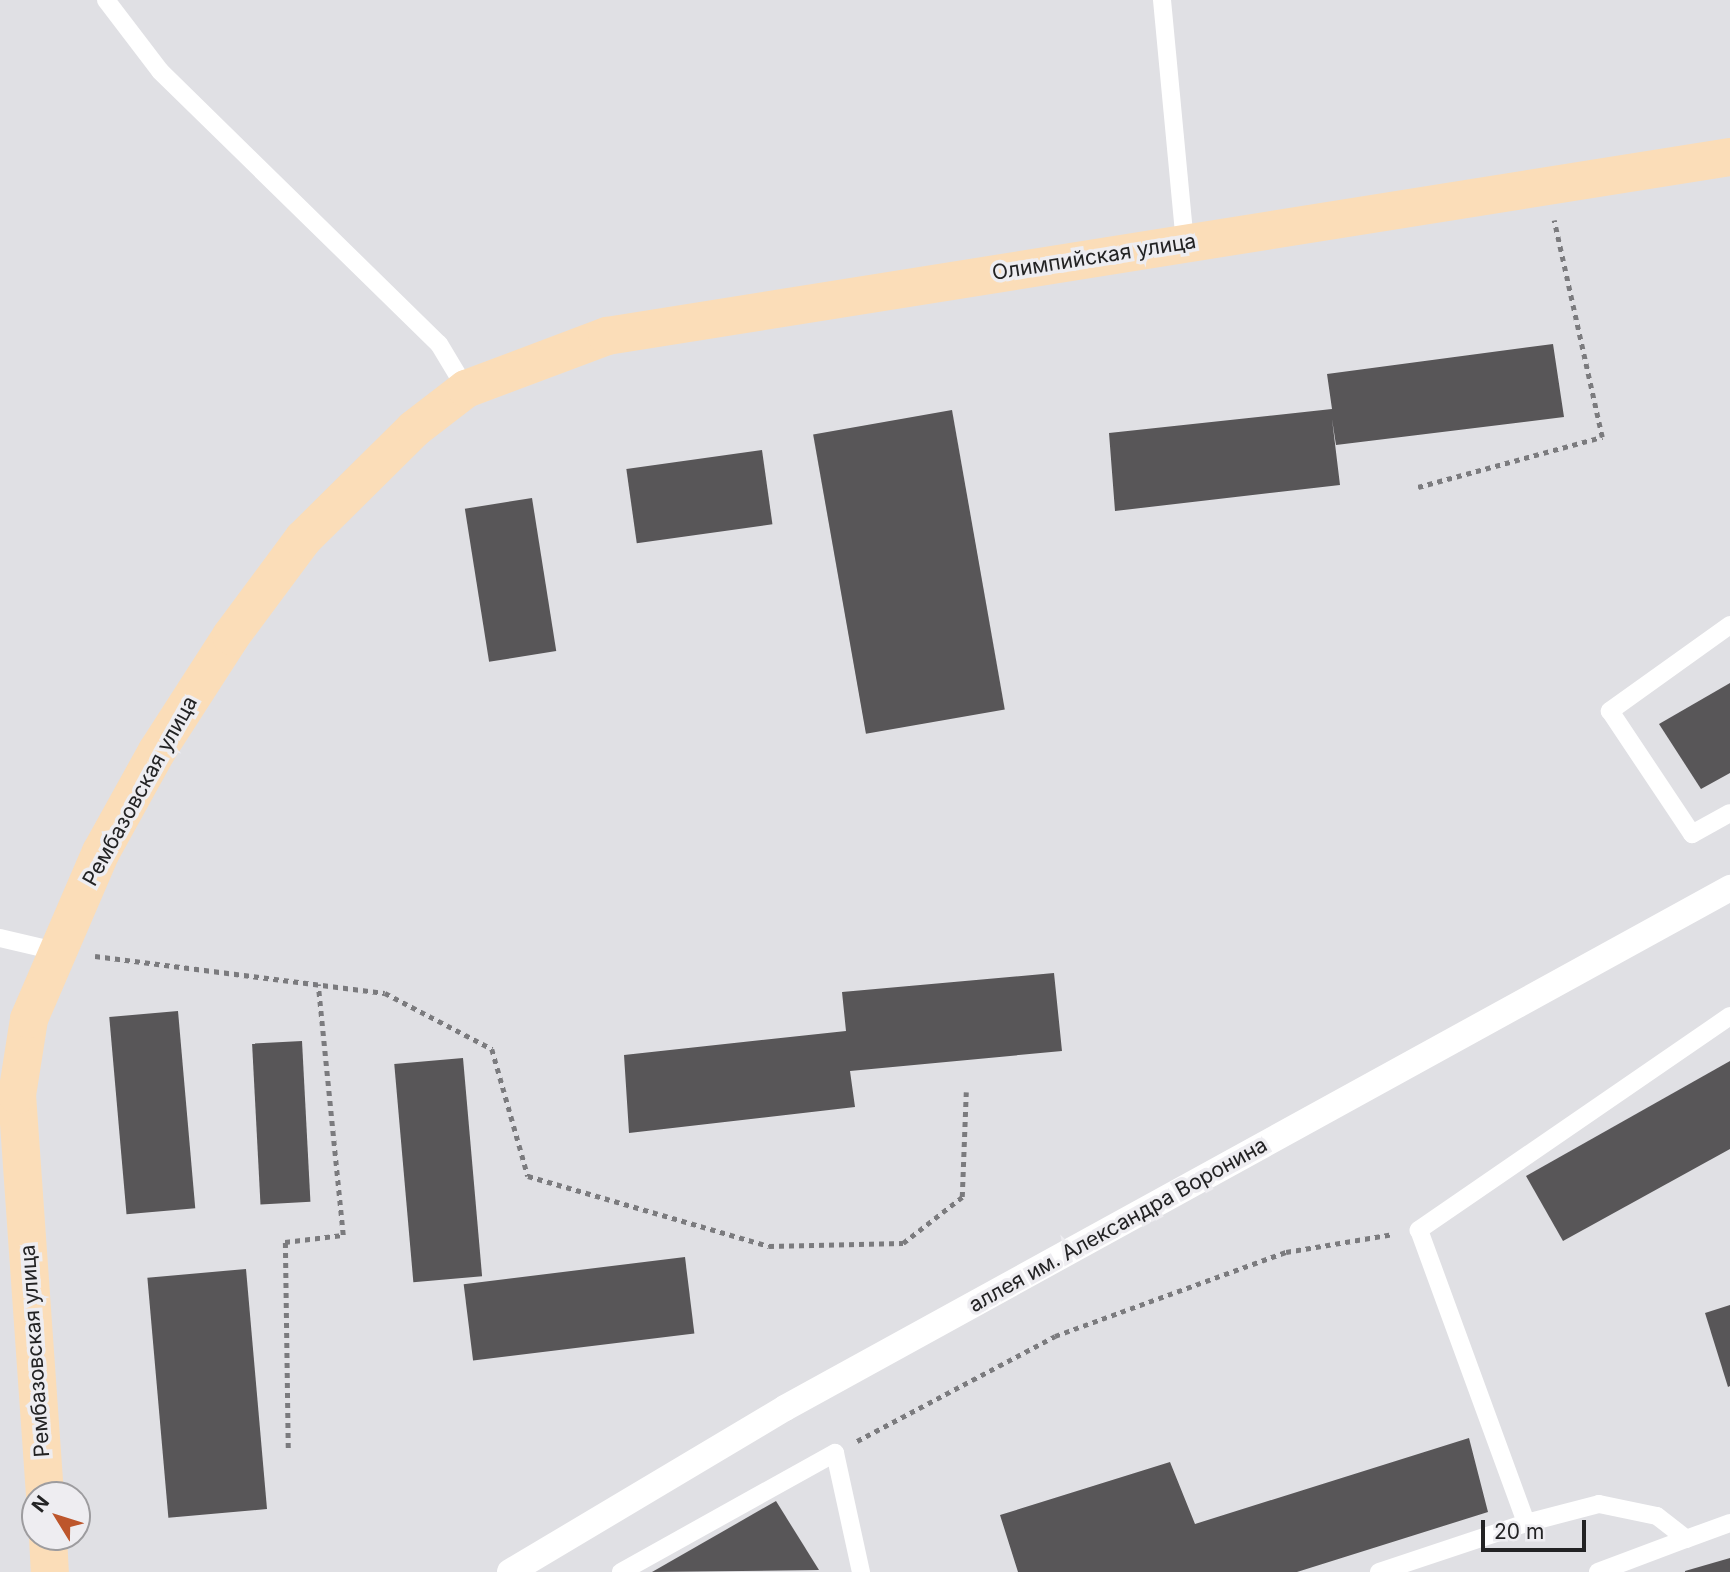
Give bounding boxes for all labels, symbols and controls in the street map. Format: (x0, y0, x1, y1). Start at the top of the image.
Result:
street label: Олимпийская улица (990, 228, 1198, 286)
street label: Рембазовская улица (77, 692, 203, 890)
street label: аллея им. Александра Воронина (964, 1132, 1272, 1318)
street label: Рембазовская улица (15, 1244, 55, 1458)
north arrow (21, 1481, 91, 1551)
text: N (27, 1491, 54, 1517)
scale bar (1485, 1506, 1590, 1550)
text: 20 m (1494, 1519, 1544, 1544)

